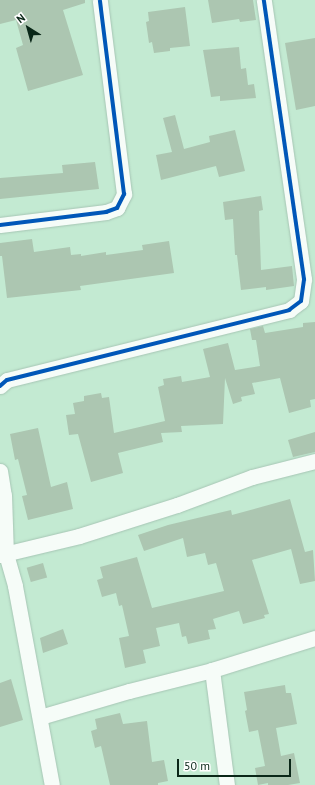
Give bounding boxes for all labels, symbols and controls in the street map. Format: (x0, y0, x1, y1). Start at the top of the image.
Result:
north arrow (8, 8, 48, 48)
text: N (14, 11, 28, 26)
scale bar (179, 751, 293, 777)
text: 50 m (184, 758, 210, 773)

